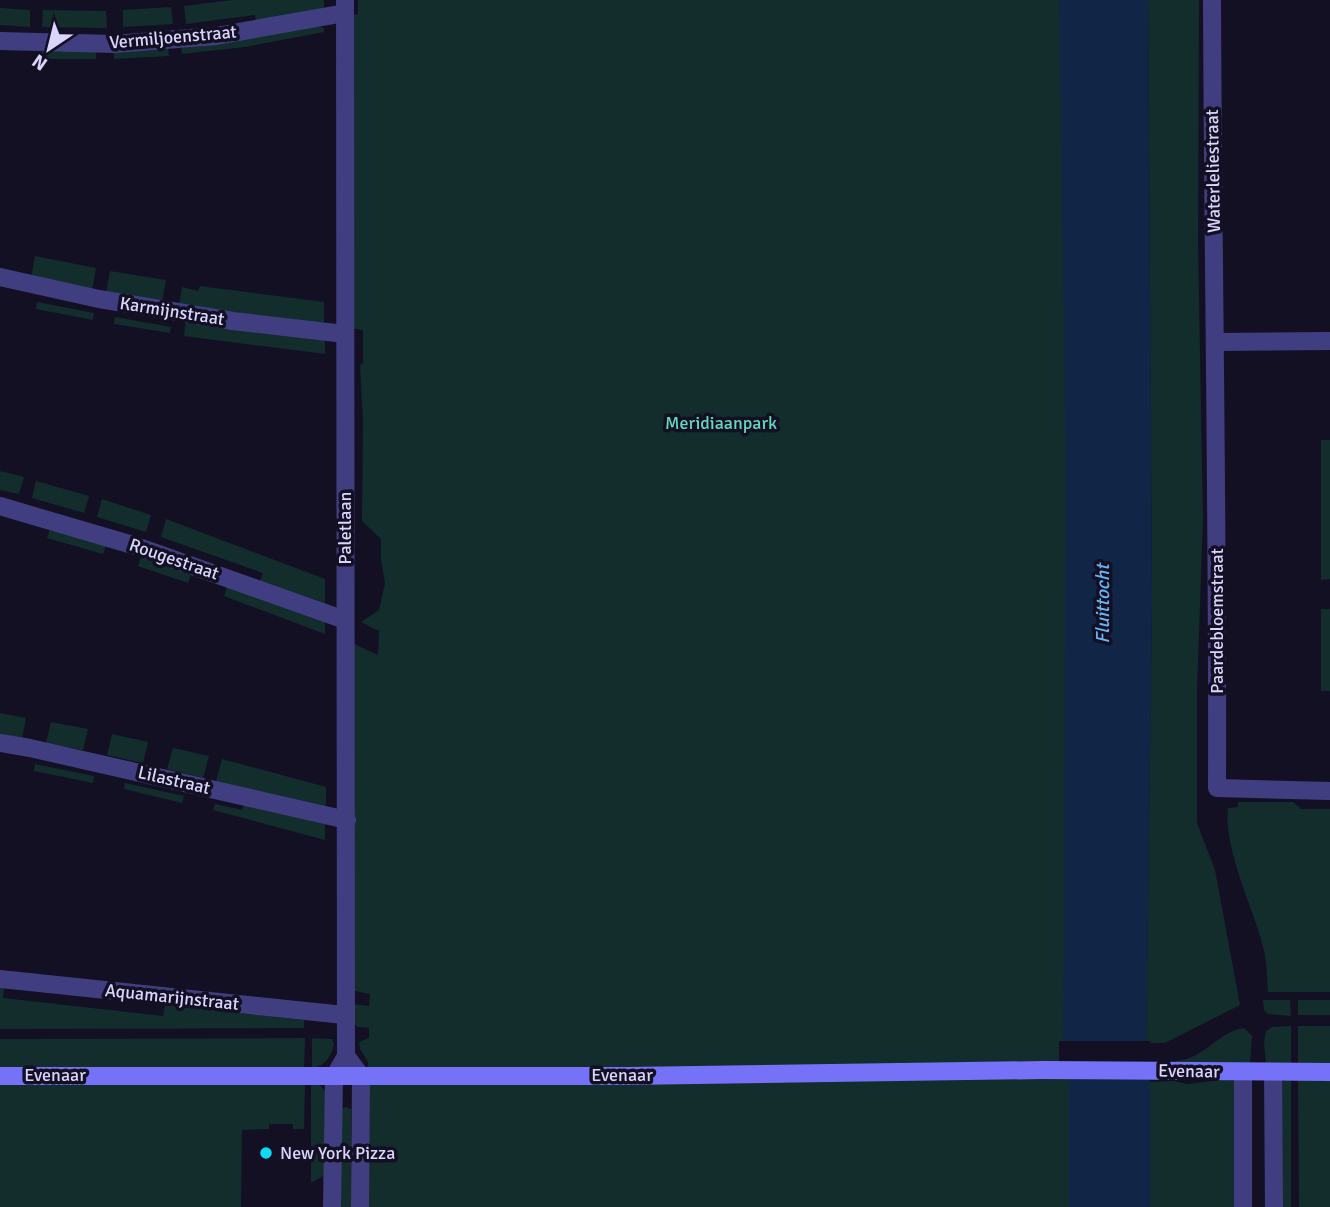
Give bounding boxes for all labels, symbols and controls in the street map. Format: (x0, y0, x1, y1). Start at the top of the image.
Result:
north arrow (14, 14, 84, 84)
street label: Vermiljoenstraat (108, 20, 238, 54)
text: N (28, 48, 52, 76)
street label: Waterleliestraat (1201, 109, 1225, 233)
street label: Karmijnstraat (118, 292, 226, 330)
park label: Meridiaanpark (665, 412, 777, 434)
street label: Paletlaan (334, 492, 356, 564)
street label: Rougestraat (126, 533, 222, 585)
street label: Paardebloemstraat (1206, 548, 1228, 694)
water label: Fluittocht (1091, 562, 1115, 644)
street label: Lilastraat (136, 761, 212, 799)
street label: Aquamarijnstraat (104, 979, 240, 1015)
street label: Evenaar (1158, 1059, 1220, 1083)
street label: Evenaar (24, 1064, 86, 1086)
street label: Evenaar (591, 1064, 653, 1086)
place label: New York Pizza (280, 1142, 395, 1164)
marker: New York Pizza (258, 1145, 274, 1161)

